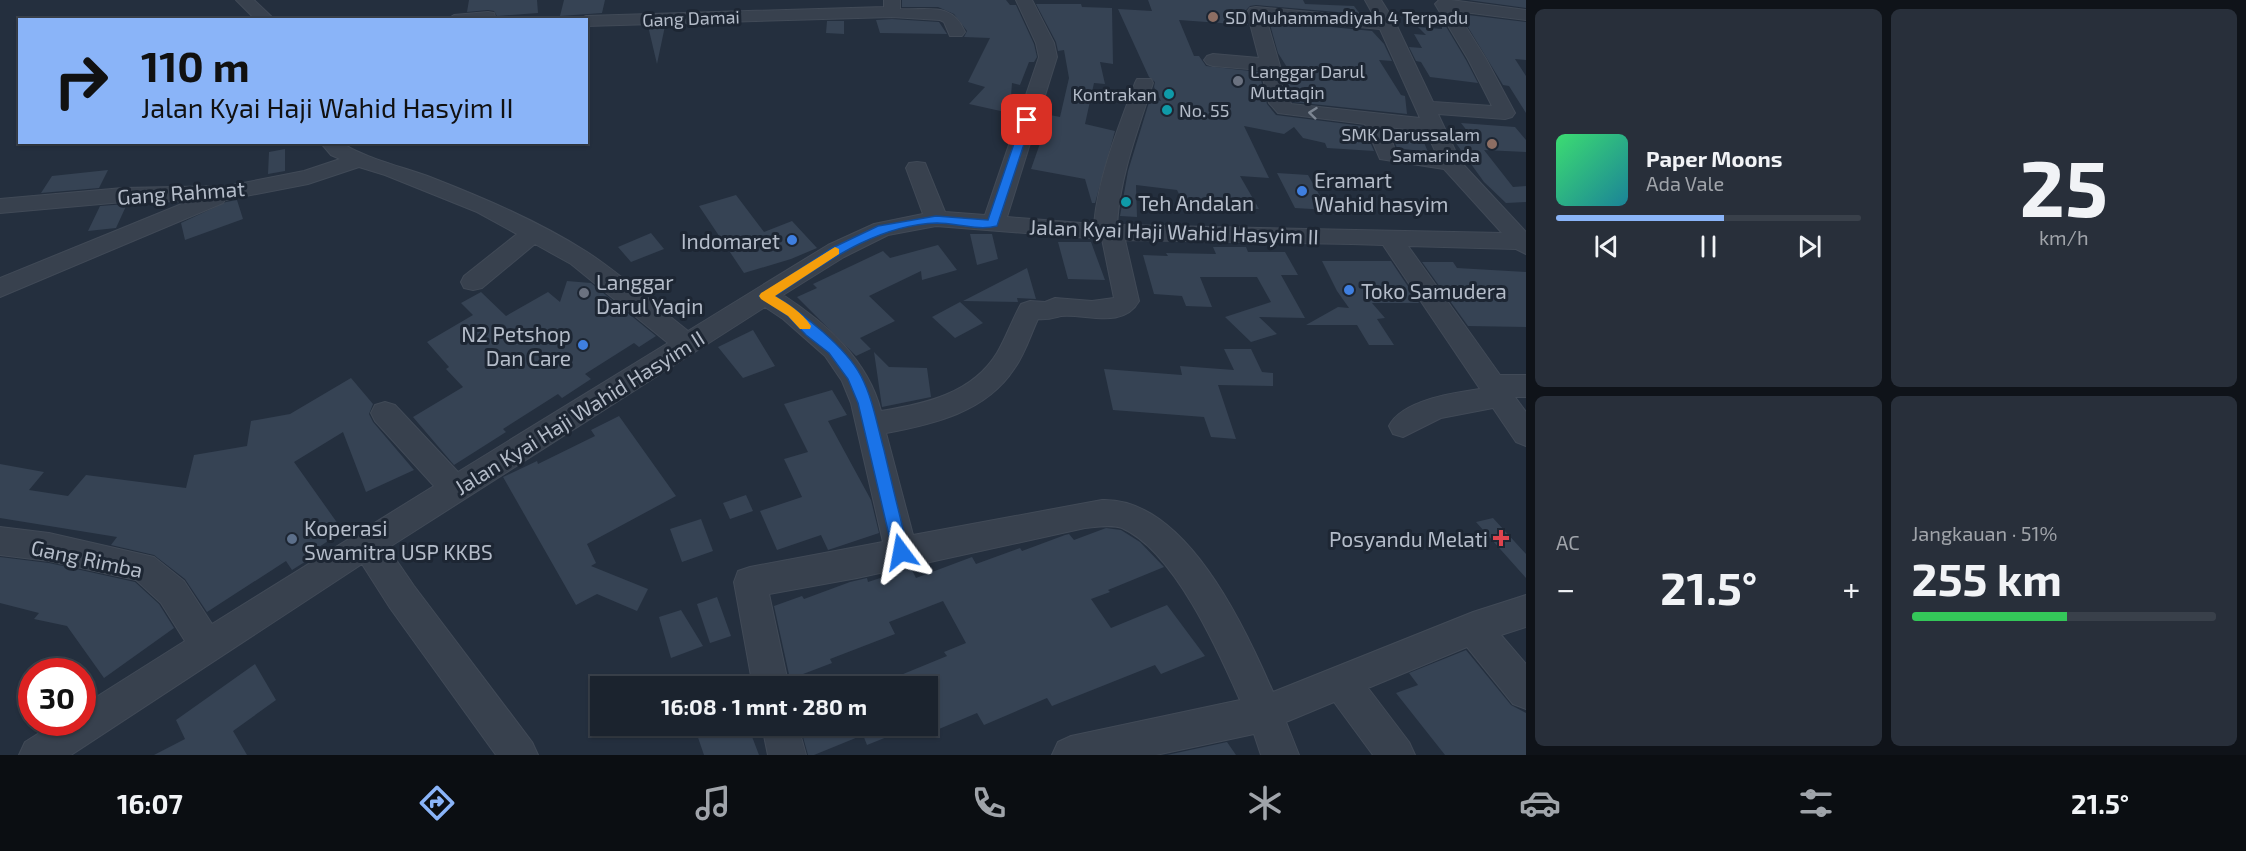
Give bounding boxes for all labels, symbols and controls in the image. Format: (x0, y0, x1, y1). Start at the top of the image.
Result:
street label: Gang Damai (642, 5, 740, 31)
place label: SD Muhammadiyah 4 Terpadu (1225, 6, 1468, 28)
marker: SD Muhammadiyah 4 Terpadu (1206, 10, 1220, 24)
text: 110 m (141, 40, 250, 90)
icon: right (42, 42, 120, 120)
place label: Langgar Darul Muttaqin (1250, 60, 1366, 103)
marker: Langgar Darul Muttaqin (1231, 74, 1245, 88)
place label: Kontrakan (1072, 83, 1157, 105)
marker: Kontrakan (1162, 87, 1176, 101)
text: Jalan Kyai Haji Wahid Hasyim II (141, 91, 514, 123)
pin (1001, 94, 1052, 145)
place label: No. 55 (1179, 99, 1229, 121)
icon: arrive (1010, 103, 1043, 136)
marker: No. 55 (1160, 103, 1174, 117)
one-way arrow (1308, 107, 1317, 120)
place label: SMK Darussalam Samarinda (1341, 123, 1480, 166)
marker: SMK Darussalam Samarinda (1485, 137, 1499, 151)
text: 25 (2020, 139, 2108, 233)
text: Paper Moons (1646, 145, 1782, 171)
place label: Eramart Wahid hasyim (1314, 167, 1448, 216)
text: Ada Vale (1646, 171, 1724, 195)
street label: Gang Rahmat (116, 175, 246, 209)
marker: Eramart Wahid hasyim (1295, 184, 1309, 198)
place label: Teh Andalan (1138, 190, 1254, 215)
marker: Teh Andalan (1119, 195, 1133, 209)
street label: Jalan Kyai Haji Wahid Hasyim II (1029, 213, 1319, 250)
text: km/h (2039, 225, 2089, 249)
place label: Indomaret (681, 228, 780, 253)
icon: previous (1590, 230, 1623, 263)
icon: pause (1692, 230, 1725, 263)
icon: next (1793, 230, 1826, 263)
marker: Indomaret (785, 233, 799, 247)
place label: Langgar Darul Yaqin (596, 269, 703, 318)
place label: Toko Samudera (1361, 278, 1507, 303)
marker: Toko Samudera (1342, 283, 1356, 297)
marker: Langgar Darul Yaqin (577, 286, 591, 300)
place label: N2 Petshop Dan Care (461, 321, 571, 370)
street label: Jalan Kyai Haji Wahid Hasyim II (449, 325, 709, 500)
marker: N2 Petshop Dan Care (576, 338, 590, 352)
place label: Koperasi Swamitra USP KKBS (304, 515, 493, 564)
position arrow (869, 520, 933, 584)
text: Jangkauan · 51% (1912, 521, 2057, 545)
place label: Posyandu Melati (1329, 526, 1488, 551)
marker: Posyandu Melati (1492, 529, 1510, 547)
text: AC (1556, 530, 1580, 554)
marker: Koperasi Swamitra USP KKBS (285, 532, 299, 546)
street label: Gang Rimba (29, 534, 145, 582)
text: 255 km (1912, 551, 2062, 605)
text: 21.5° (1660, 560, 1757, 614)
text: − (1556, 568, 1575, 608)
text: + (1842, 568, 1860, 608)
speed limit sign: 30 (18, 658, 96, 736)
text: 16:08 · 1 mnt · 280 m (661, 693, 867, 719)
icon: directions (416, 782, 458, 824)
icon: music (692, 782, 734, 824)
icon: phone (968, 782, 1010, 824)
icon: climate (1244, 782, 1286, 824)
icon: car (1519, 782, 1561, 824)
icon: filters (1795, 782, 1837, 824)
text: 16:07 (117, 787, 183, 819)
text: 21.5° (2071, 787, 2129, 819)

